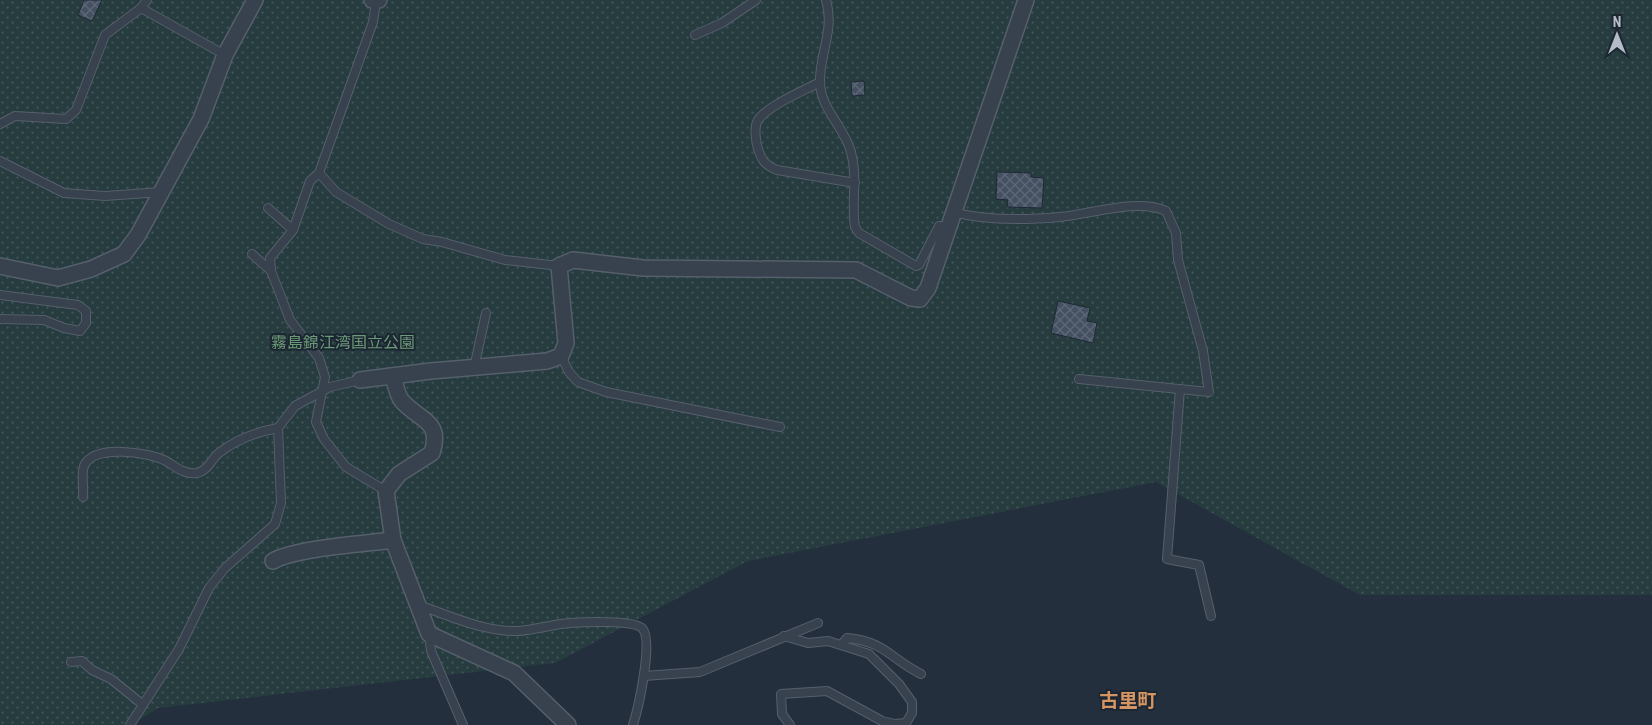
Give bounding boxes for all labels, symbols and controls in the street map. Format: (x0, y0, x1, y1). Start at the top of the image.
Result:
north arrow (1592, 10, 1642, 60)
text: N (1613, 14, 1621, 30)
park label: 霧島錦江湾国立公園 (271, 333, 415, 352)
district label: 古里町 (1099, 689, 1157, 712)

